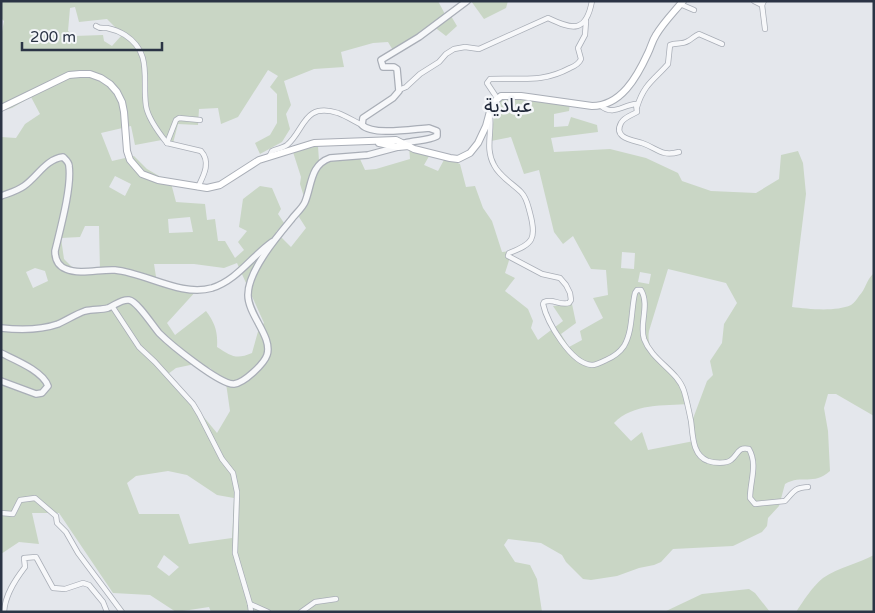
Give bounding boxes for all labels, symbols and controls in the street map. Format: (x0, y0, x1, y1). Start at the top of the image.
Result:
scale bar (22, 20, 162, 52)
text: 200 m (30, 28, 76, 46)
district label: عبادية (484, 94, 532, 118)

